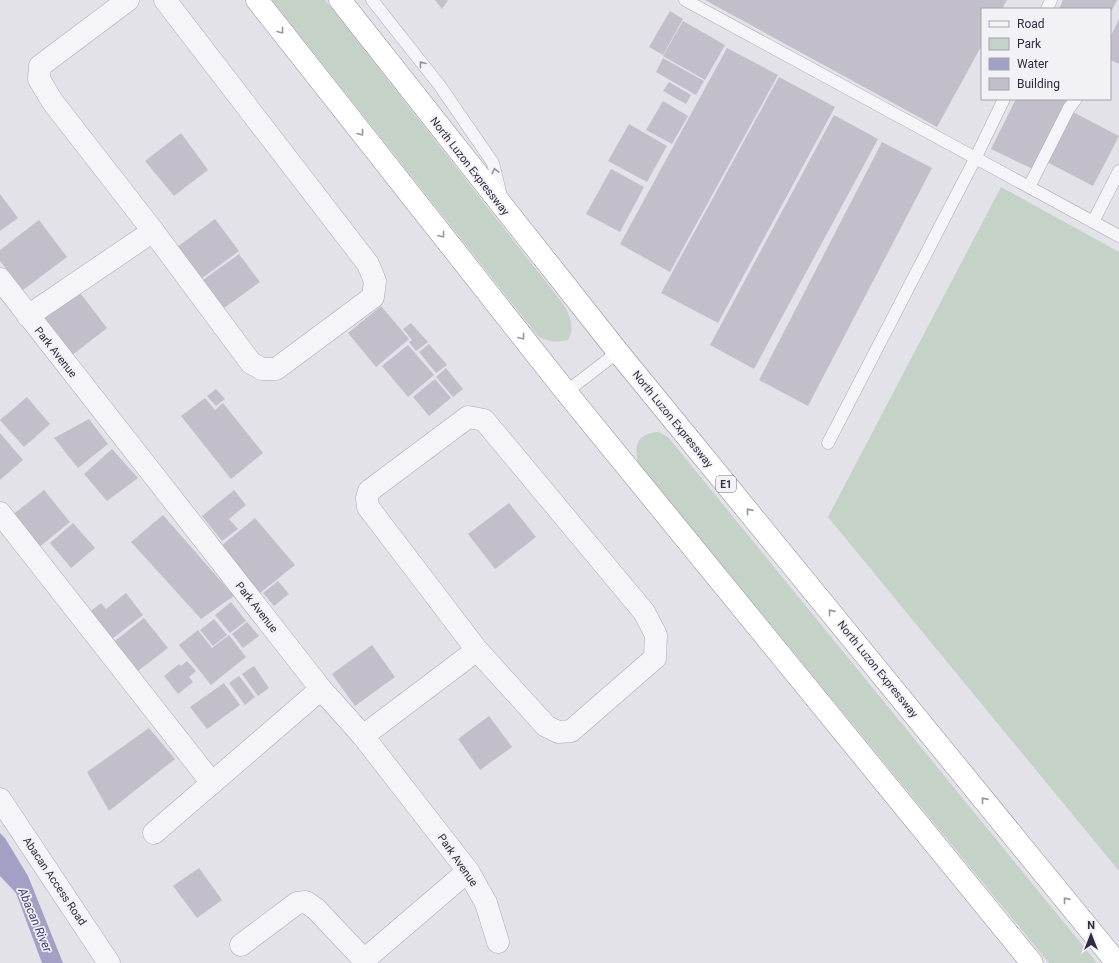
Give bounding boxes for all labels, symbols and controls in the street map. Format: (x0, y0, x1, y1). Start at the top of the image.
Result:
legend (981, 8, 1111, 100)
text: Road (1017, 17, 1045, 31)
one-way arrow (276, 26, 283, 33)
text: Park (1017, 37, 1042, 51)
text: Water (1017, 57, 1048, 71)
one-way arrow (420, 61, 427, 68)
text: Building (1017, 77, 1060, 91)
street label: North Luzon Expressway (427, 115, 512, 219)
one-way arrow (357, 128, 364, 135)
one-way arrow (491, 168, 499, 174)
one-way arrow (437, 230, 444, 237)
street label: Park Avenue (32, 324, 80, 380)
one-way arrow (518, 332, 525, 339)
street label: North Luzon Expressway (630, 368, 716, 471)
road number: E1 (716, 476, 736, 492)
one-way arrow (746, 509, 753, 516)
street label: Park Avenue (233, 579, 281, 635)
one-way arrow (828, 610, 835, 617)
street label: North Luzon Expressway (835, 618, 921, 721)
one-way arrow (981, 797, 988, 804)
street label: Park Avenue (435, 832, 480, 889)
street label: Abacan Access Road (20, 835, 89, 928)
water label: Abacan River (15, 885, 55, 955)
one-way arrow (1064, 898, 1071, 905)
north arrow (1071, 915, 1111, 955)
text: N (1087, 919, 1095, 932)

